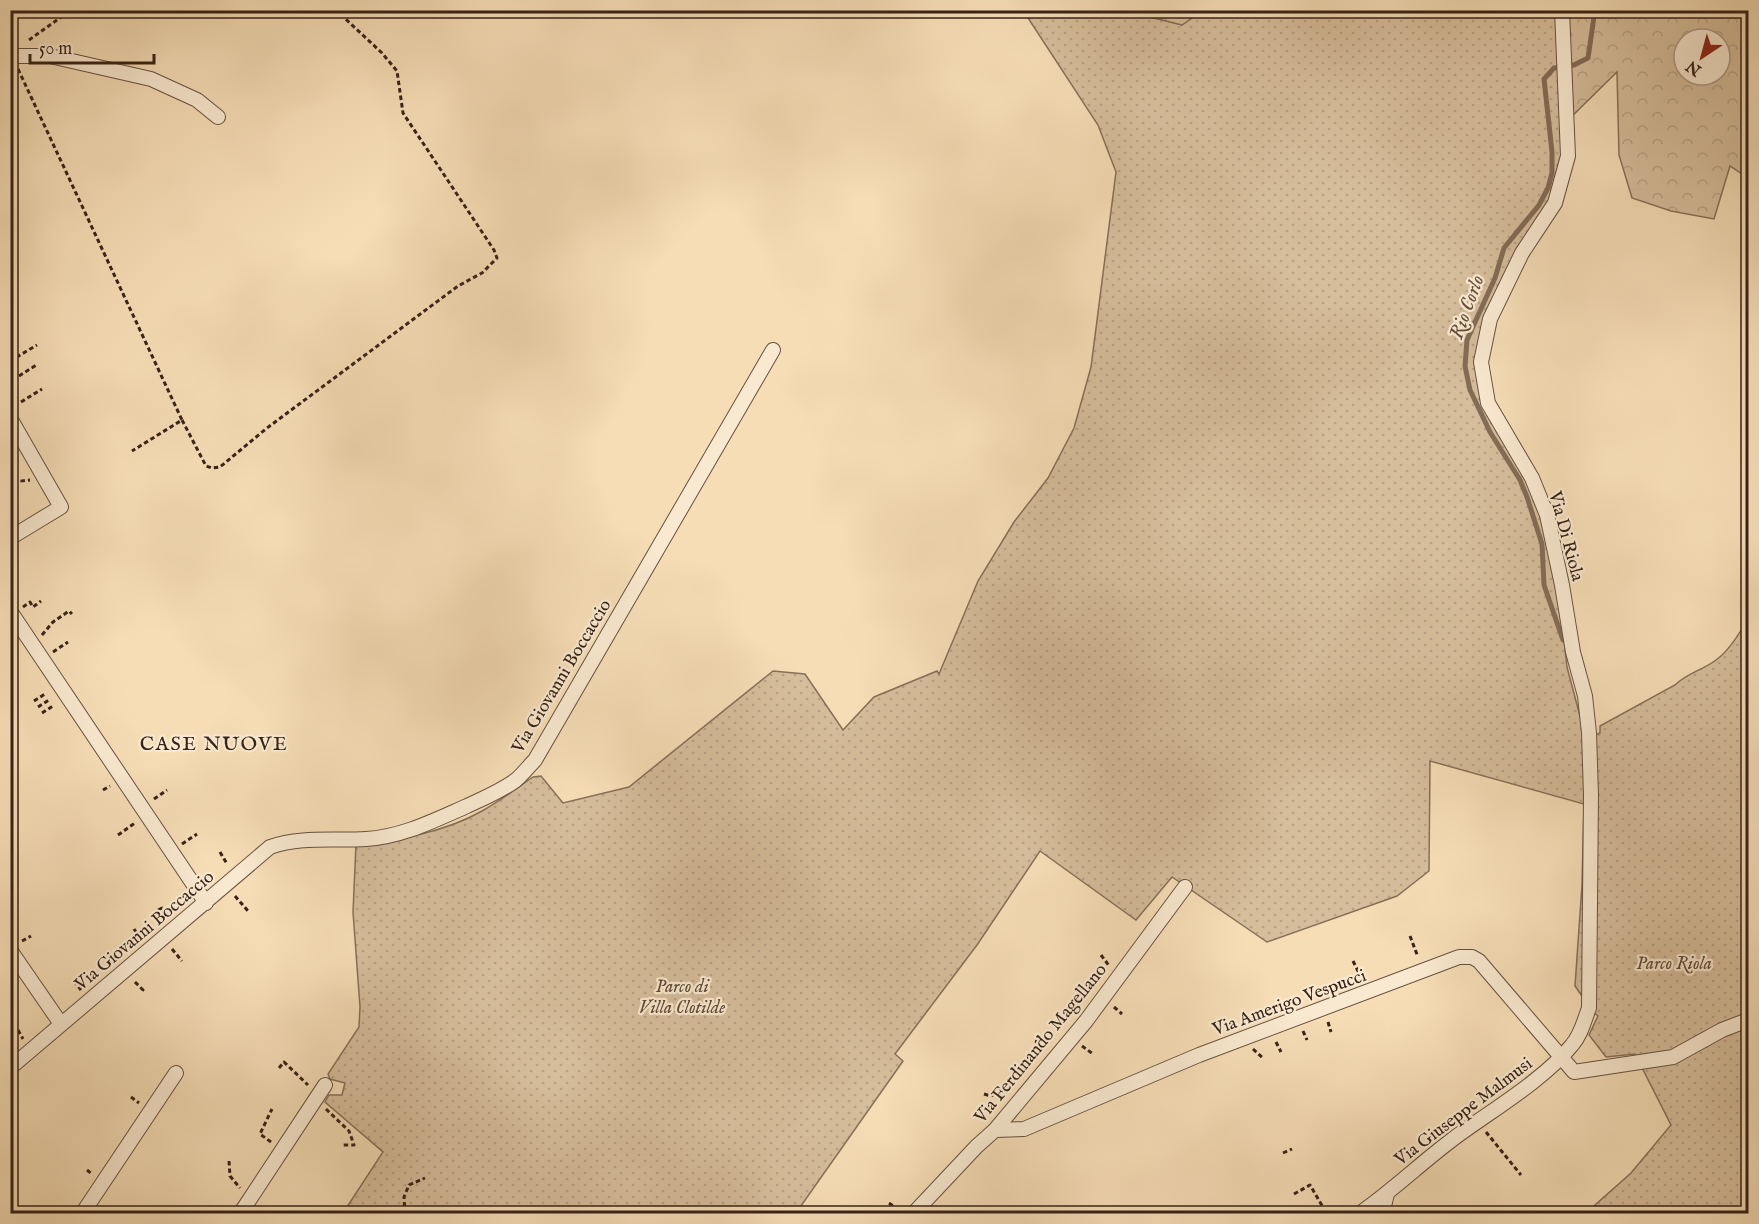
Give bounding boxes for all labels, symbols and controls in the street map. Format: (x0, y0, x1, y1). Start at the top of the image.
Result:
scale bar (30, 27, 154, 65)
north arrow (1672, 27, 1732, 87)
text: 50 m (39, 38, 72, 61)
text: N (1683, 55, 1707, 80)
water label: Rio Corlo (1444, 272, 1491, 343)
street label: Via Di Riola (1542, 488, 1589, 584)
street label: Via Giovanni Boccaccio (507, 596, 617, 759)
district label: CASE NUOVE (140, 732, 288, 757)
street label: Via Giovanni Boccaccio (70, 866, 220, 997)
park label: Parco Riola (1636, 953, 1712, 976)
street label: Via Ferdinando Magellano (969, 959, 1113, 1129)
street label: Via Amerigo Vespucci (1209, 965, 1370, 1042)
park label: Parco di Villa Clotilde (639, 976, 725, 1020)
street label: Via Giuseppe Malmusi (1390, 1053, 1538, 1172)

